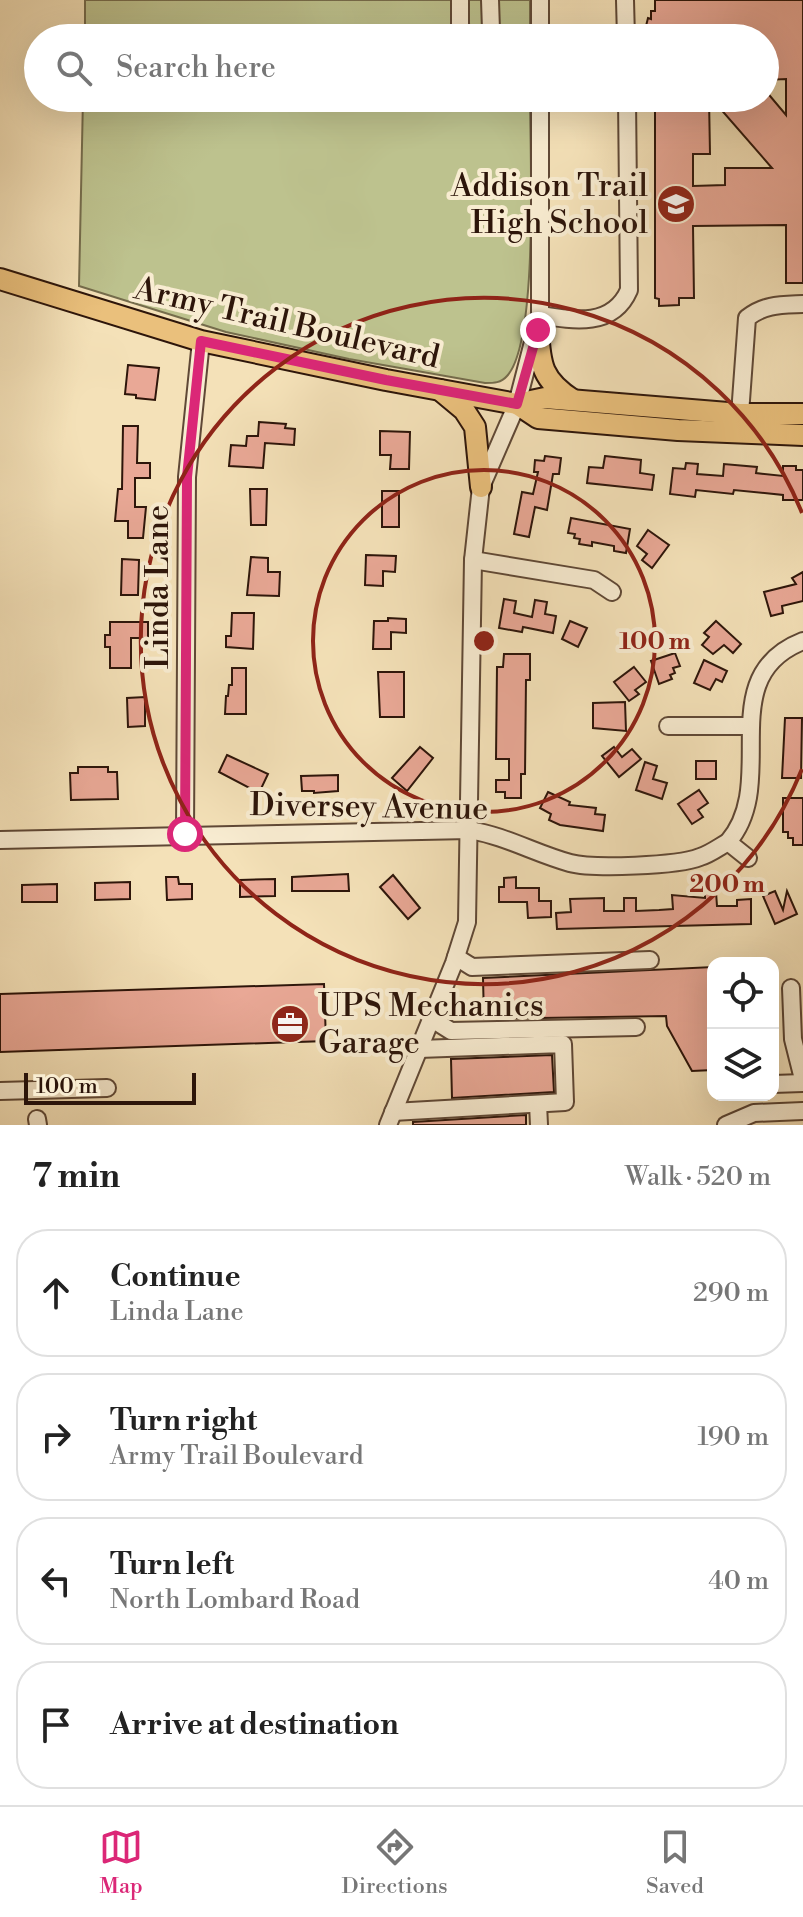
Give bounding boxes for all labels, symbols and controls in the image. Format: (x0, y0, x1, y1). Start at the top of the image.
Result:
search box (24, 24, 779, 112)
icon: search (52, 46, 96, 90)
text: Search here (116, 49, 276, 87)
place label: Addison Trail High School (450, 166, 649, 243)
school or university icon: Addison Trail High School (655, 183, 697, 225)
street label: Army Trail Boulevard (130, 268, 443, 378)
route end (520, 312, 556, 348)
street label: Linda Lane (138, 505, 178, 669)
centre of rings (470, 627, 498, 655)
text: 100 m (619, 627, 691, 657)
street label: Diversey Avenue (249, 785, 489, 829)
route start (167, 816, 203, 852)
text: 200 m (689, 870, 765, 900)
map controls (707, 957, 779, 1101)
button: locate (707, 957, 779, 1029)
place label: UPS Mechanics Garage (318, 986, 544, 1063)
office icon: UPS Mechanics Garage (269, 1003, 311, 1045)
button: layers (707, 1029, 779, 1101)
scale bar (24, 1069, 196, 1105)
text: 100 m (36, 1073, 98, 1100)
text: 7 min (32, 1156, 120, 1198)
text: Walk · 520 m (625, 1161, 771, 1193)
text: Continue (110, 1258, 241, 1296)
icon: ahead (34, 1271, 78, 1315)
text: 290 m (693, 1277, 769, 1309)
text: Linda Lane (110, 1296, 244, 1328)
text: Turn right (110, 1402, 257, 1440)
icon: right (34, 1415, 78, 1459)
text: 190 m (698, 1421, 769, 1453)
text: Army Trail Boulevard (110, 1440, 363, 1472)
text: Turn left (110, 1546, 234, 1584)
icon: left (34, 1559, 78, 1603)
text: 40 m (708, 1565, 769, 1597)
text: North Lombard Road (110, 1584, 360, 1616)
icon: arrive (34, 1703, 78, 1747)
text: Arrive at destination (110, 1706, 399, 1744)
tab: Map (99, 1825, 143, 1900)
tab: Directions (342, 1825, 448, 1900)
tab: Saved (646, 1825, 704, 1900)

